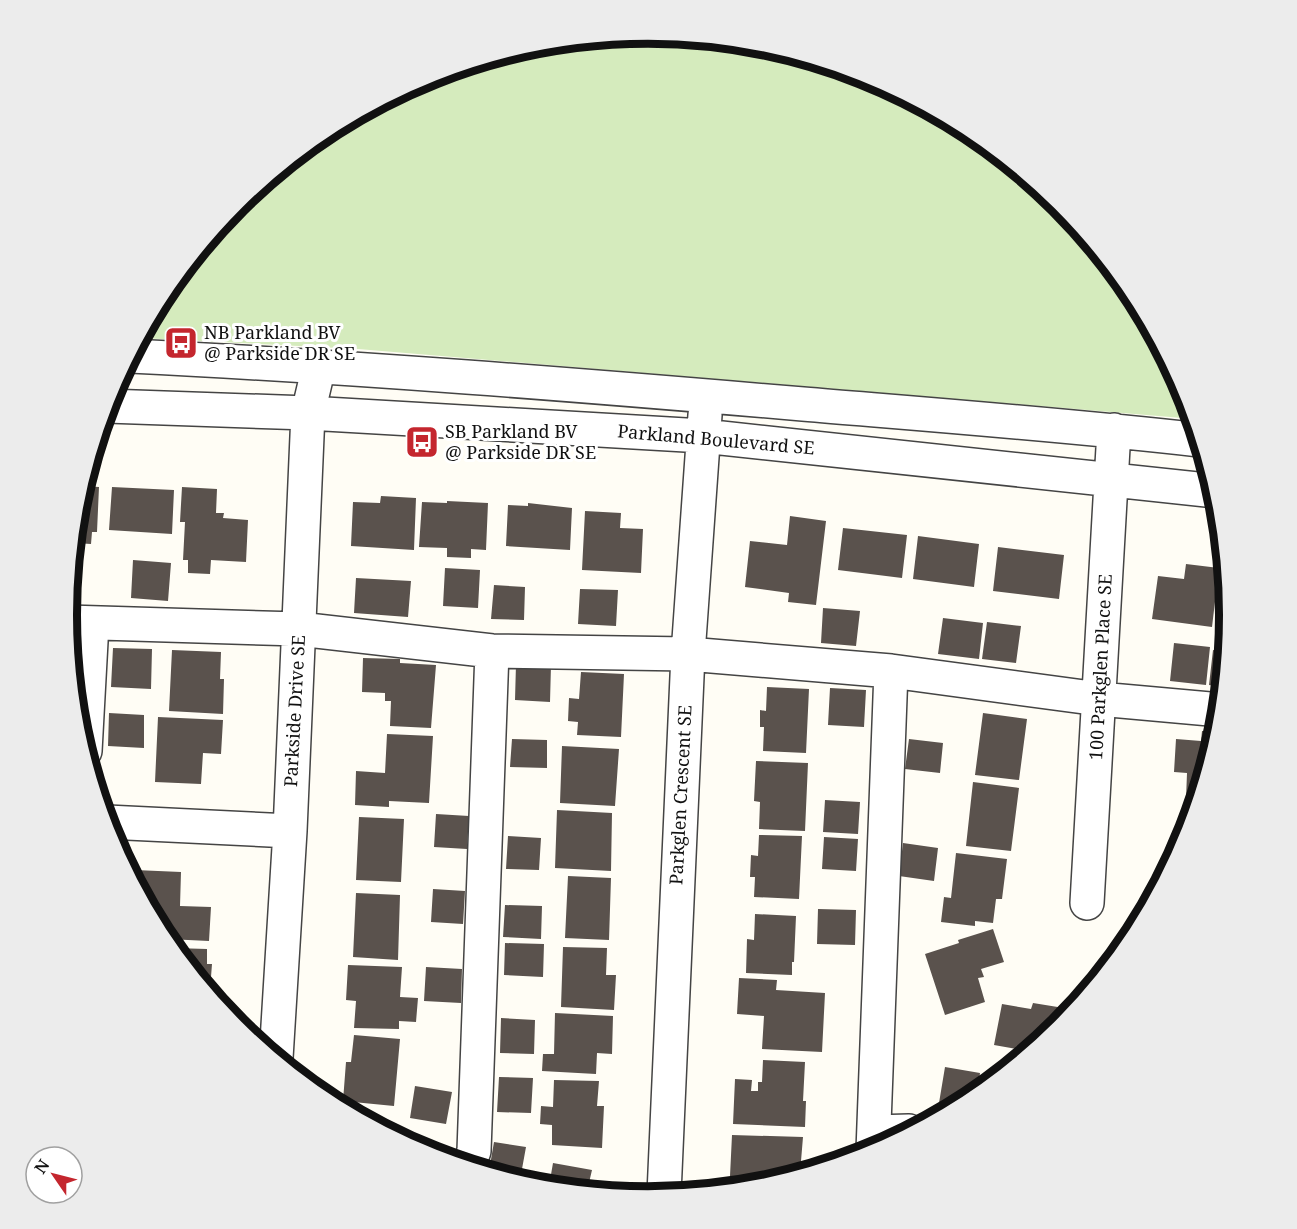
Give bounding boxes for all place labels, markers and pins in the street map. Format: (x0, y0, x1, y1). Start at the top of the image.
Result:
place label: NB Parkland BV @ Parkside DR SE (204, 320, 355, 365)
bus stop icon: NB Parkland BV @ Parkside DR SE (163, 325, 199, 361)
place label: SB Parkland BV @ Parkside DR SE (445, 419, 596, 464)
bus stop icon: SB Parkland BV @ Parkside DR SE (404, 424, 440, 460)

